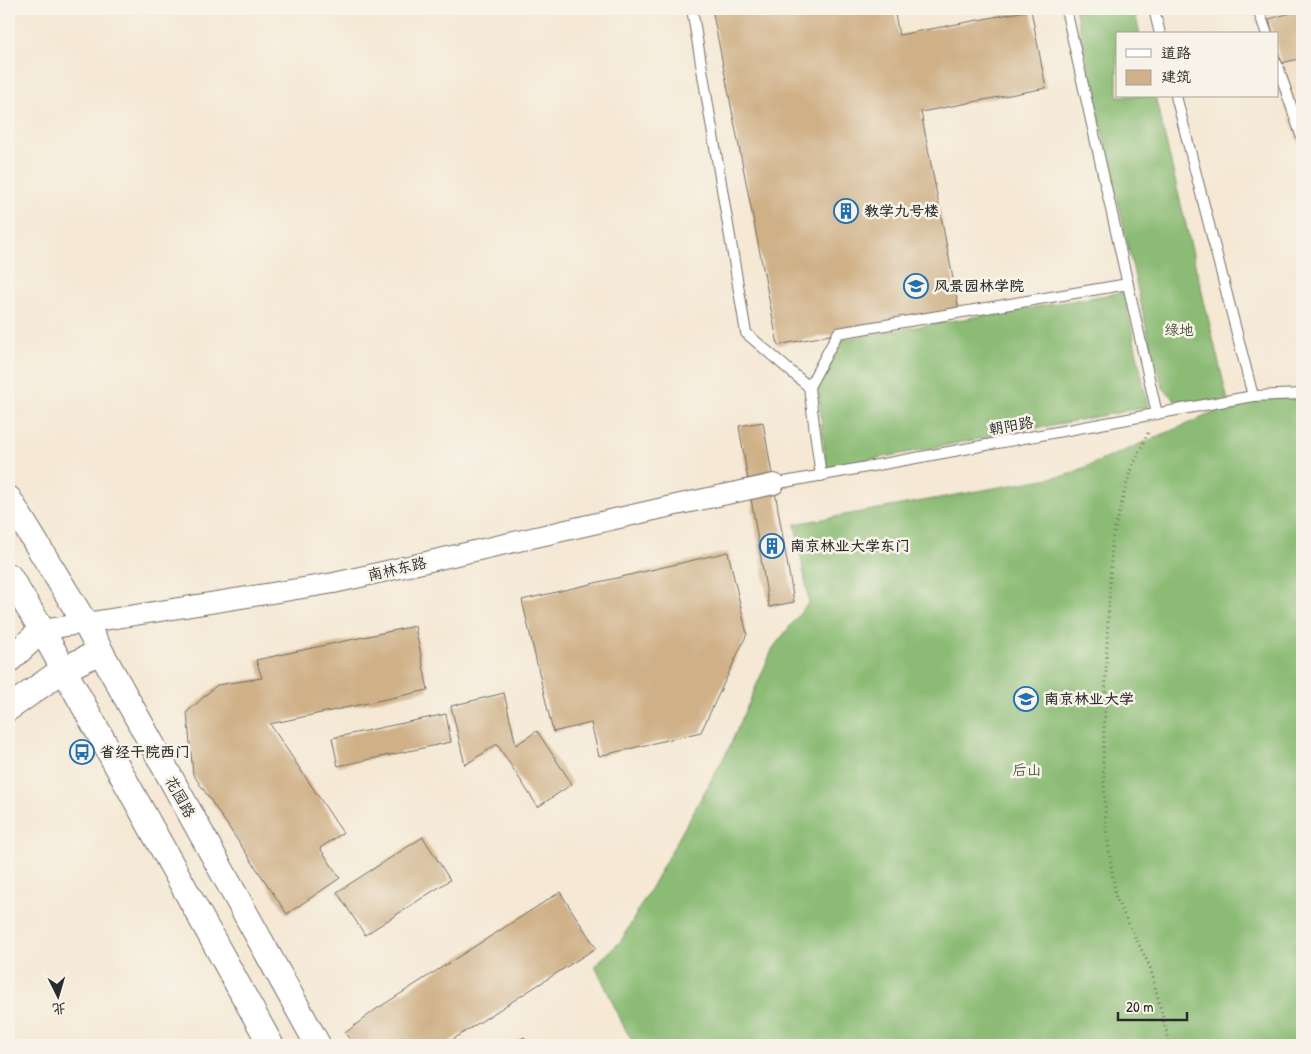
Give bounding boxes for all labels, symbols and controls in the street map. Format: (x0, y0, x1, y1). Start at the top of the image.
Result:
legend (1116, 32, 1278, 98)
text: 道路 (1161, 42, 1191, 63)
text: 建筑 (1161, 66, 1191, 87)
building icon: 教学九号楼 (833, 198, 859, 224)
place label: 教学九号楼 (864, 200, 939, 221)
school or university icon: 风景园林学院 (903, 273, 929, 299)
place label: 风景园林学院 (934, 275, 1024, 296)
park label: 绿地 (1164, 319, 1194, 340)
street label: 朝阳路 (987, 411, 1035, 440)
building icon: 南京林业大学东门 (759, 533, 785, 559)
place label: 南京林业大学东门 (790, 535, 910, 556)
street label: 南林东路 (365, 552, 428, 585)
school or university icon: 南京林业大学 (1013, 686, 1039, 712)
place label: 南京林业大学 (1044, 688, 1134, 709)
bus stop icon: 省经干院西门 (69, 739, 95, 765)
place label: 省经干院西门 (100, 741, 190, 762)
park label: 后山 (1012, 759, 1042, 780)
street label: 花园路 (160, 772, 201, 822)
north arrow (32, 972, 82, 1022)
scale bar (1118, 989, 1187, 1021)
text: 20 m (1126, 996, 1153, 1017)
text: 北 (51, 999, 67, 1020)

